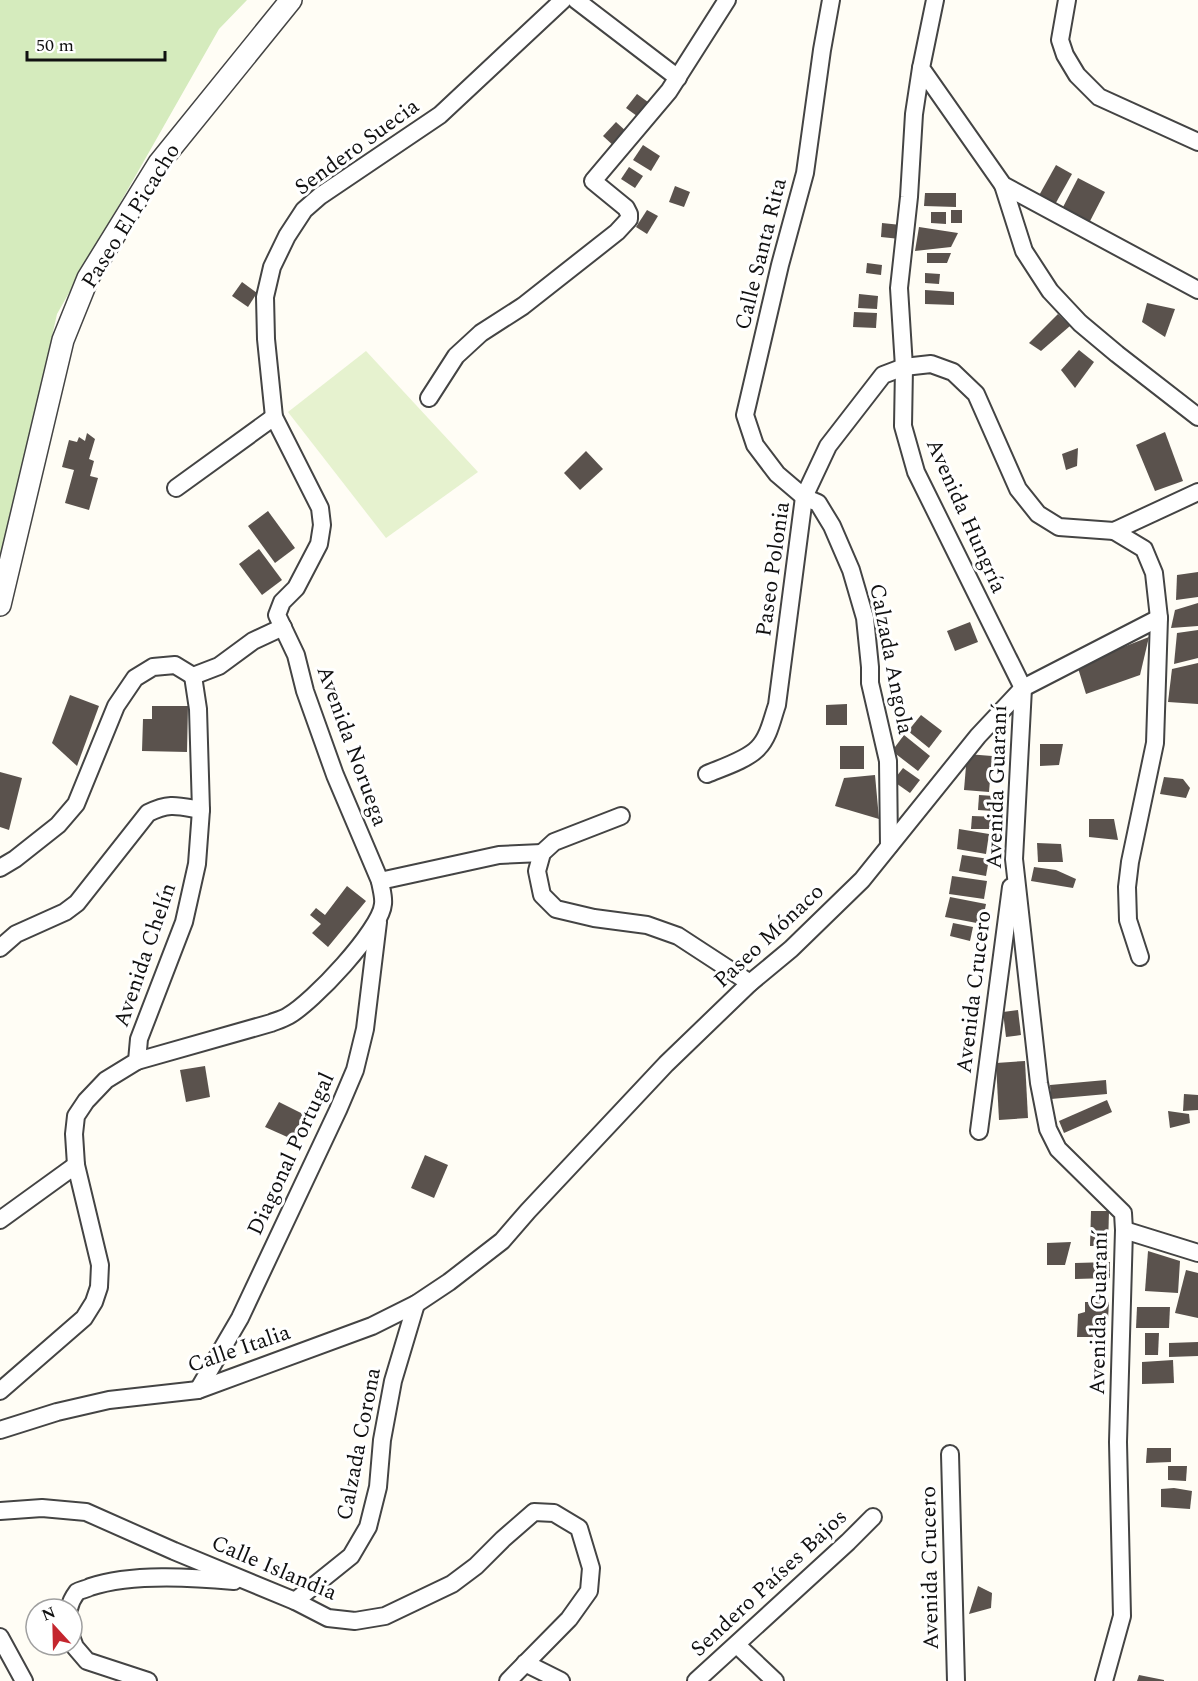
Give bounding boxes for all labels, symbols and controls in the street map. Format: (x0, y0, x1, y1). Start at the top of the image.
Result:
scale bar (27, 24, 165, 62)
text: 50 m (36, 32, 74, 59)
street label: Sendero Suecia (288, 90, 427, 204)
street label: Paseo El Picacho (73, 137, 189, 295)
street label: Calle Santa Rita (726, 174, 796, 333)
street label: Avenida Hungría (917, 433, 1015, 599)
street label: Paseo Polonia (747, 499, 799, 639)
street label: Calzada Angola (860, 581, 922, 738)
street label: Avenida Noruega (308, 661, 396, 831)
street label: Avenida Guaraní (978, 703, 1016, 870)
street label: Paseo Mónaco (706, 876, 832, 996)
street label: Avenida Chelín (105, 878, 185, 1032)
street label: Avenida Crucero (948, 909, 1000, 1075)
street label: Diagonal Portugal (239, 1067, 343, 1241)
street label: Avenida Guaraní (1081, 1229, 1117, 1395)
street label: Calle Italia (183, 1316, 295, 1382)
street label: Calzada Corona (328, 1365, 390, 1523)
street label: Avenida Crucero (912, 1486, 948, 1650)
street label: Sendero Países Bajos (683, 1501, 855, 1665)
street label: Calle Islandia (206, 1527, 342, 1609)
north arrow (24, 1597, 84, 1657)
text: N (38, 1600, 59, 1628)

